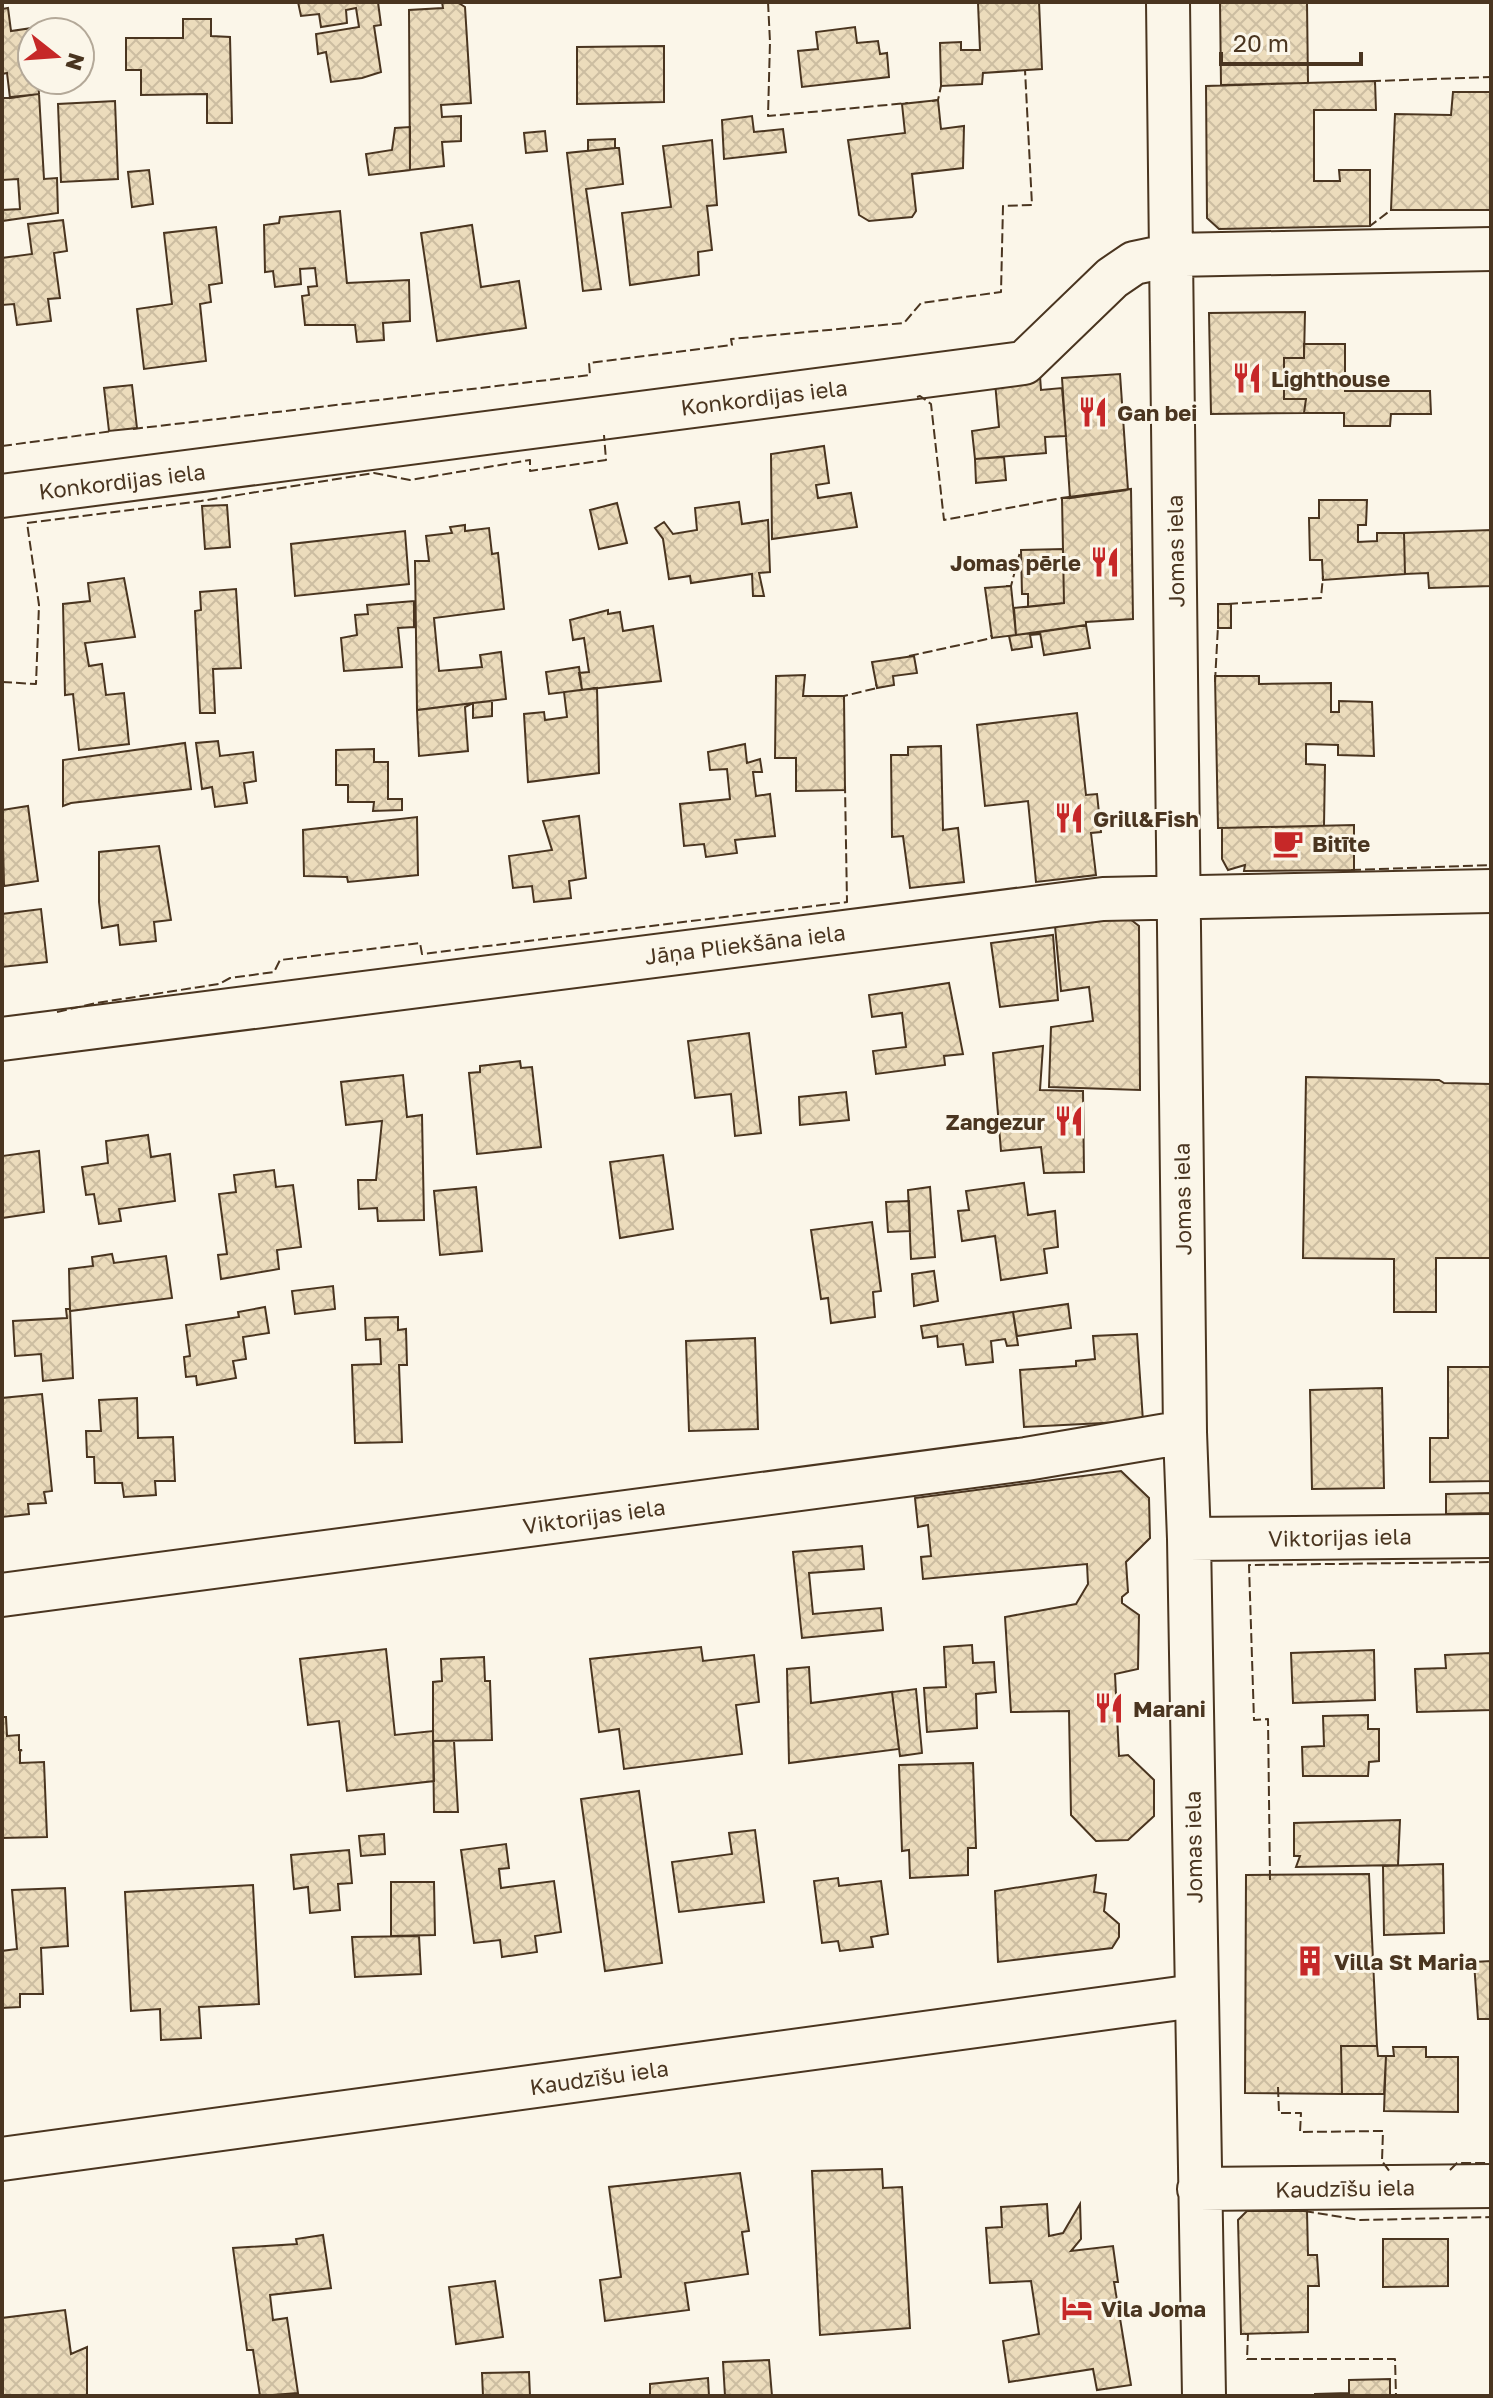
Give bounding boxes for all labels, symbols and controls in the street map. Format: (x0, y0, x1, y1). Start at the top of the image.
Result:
north arrow (16, 16, 96, 96)
scale bar (1221, 16, 1361, 66)
text: 20 m (1233, 28, 1289, 57)
text: N (60, 50, 91, 74)
restaurant icon: Lighthouse (1230, 361, 1264, 395)
place label: Lighthouse (1271, 365, 1390, 392)
street label: Konkordijas iela (679, 373, 849, 421)
restaurant icon: Gan bei (1076, 395, 1110, 429)
place label: Gan bei (1117, 399, 1197, 426)
street label: Konkordijas iela (37, 457, 207, 505)
street label: Jomas iela (1161, 494, 1189, 608)
restaurant icon: Jomas pērle (1088, 545, 1122, 579)
place label: Jomas pērle (950, 549, 1081, 576)
restaurant icon: Grill&Fish (1052, 801, 1086, 835)
place label: Grill&Fish (1093, 805, 1199, 832)
cafe icon: Bitīte (1271, 826, 1305, 860)
place label: Bitīte (1312, 830, 1370, 857)
street label: Jāņa Pliekšāna iela (643, 918, 847, 971)
restaurant icon: Zangezur (1052, 1104, 1086, 1138)
place label: Zangezur (946, 1108, 1045, 1135)
street label: Jomas iela (1168, 1142, 1196, 1256)
street label: Viktorijas iela (521, 1493, 667, 1539)
street label: Viktorijas iela (1268, 1522, 1412, 1552)
restaurant icon: Marani (1092, 1691, 1126, 1725)
place label: Marani (1133, 1695, 1206, 1722)
street label: Jomas iela (1179, 1790, 1207, 1904)
building icon: Villa St Maria (1293, 1944, 1327, 1978)
place label: Villa St Maria (1334, 1948, 1477, 1975)
street label: Kaudzīšu iela (528, 2054, 670, 2100)
street label: Kaudzīšu iela (1275, 2173, 1415, 2203)
hotel icon: Vila Joma (1060, 2291, 1094, 2325)
place label: Vila Joma (1101, 2295, 1206, 2322)

